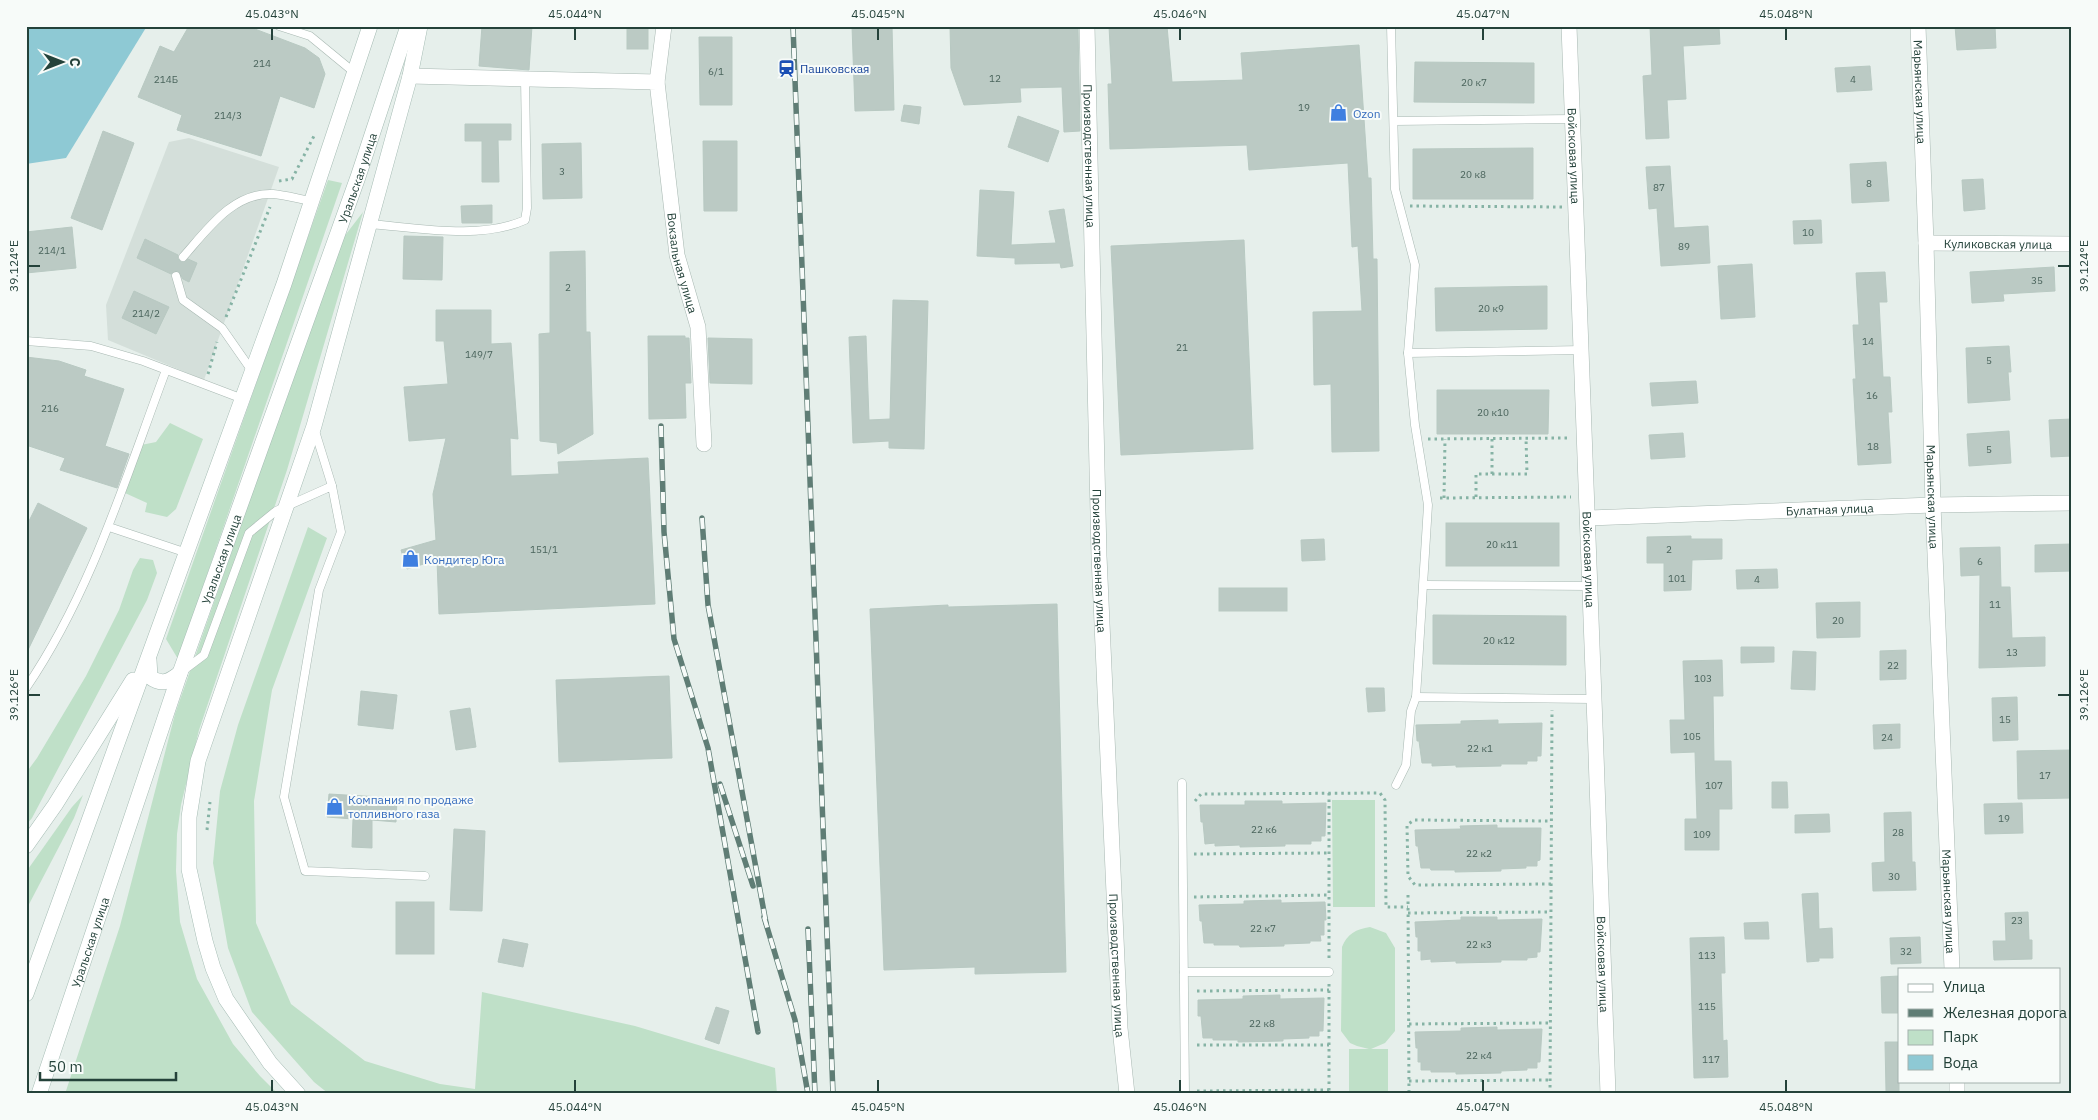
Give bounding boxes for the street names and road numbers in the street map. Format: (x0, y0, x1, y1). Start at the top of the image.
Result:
street label: Марьянская улица (1911, 40, 1930, 145)
street label: Производственная улица (1081, 84, 1099, 229)
street label: Войсковая улица (1565, 107, 1584, 205)
street label: Уральская улица (335, 130, 380, 225)
street label: Вокзальная улица (665, 212, 701, 315)
street label: Куликовская улица (1944, 236, 2053, 251)
street label: Марьянская улица (1924, 444, 1942, 550)
street label: Производственная улица (1090, 489, 1110, 634)
street label: Булатная улица (1786, 500, 1875, 518)
street label: Уральская улица (198, 511, 244, 606)
street label: Войсковая улица (1580, 511, 1598, 609)
street label: Марьянская улица (1940, 849, 1959, 954)
street label: Производственная улица (1107, 893, 1129, 1039)
street label: Уральская улица (68, 894, 112, 990)
street label: Войсковая улица (1594, 916, 1613, 1013)

